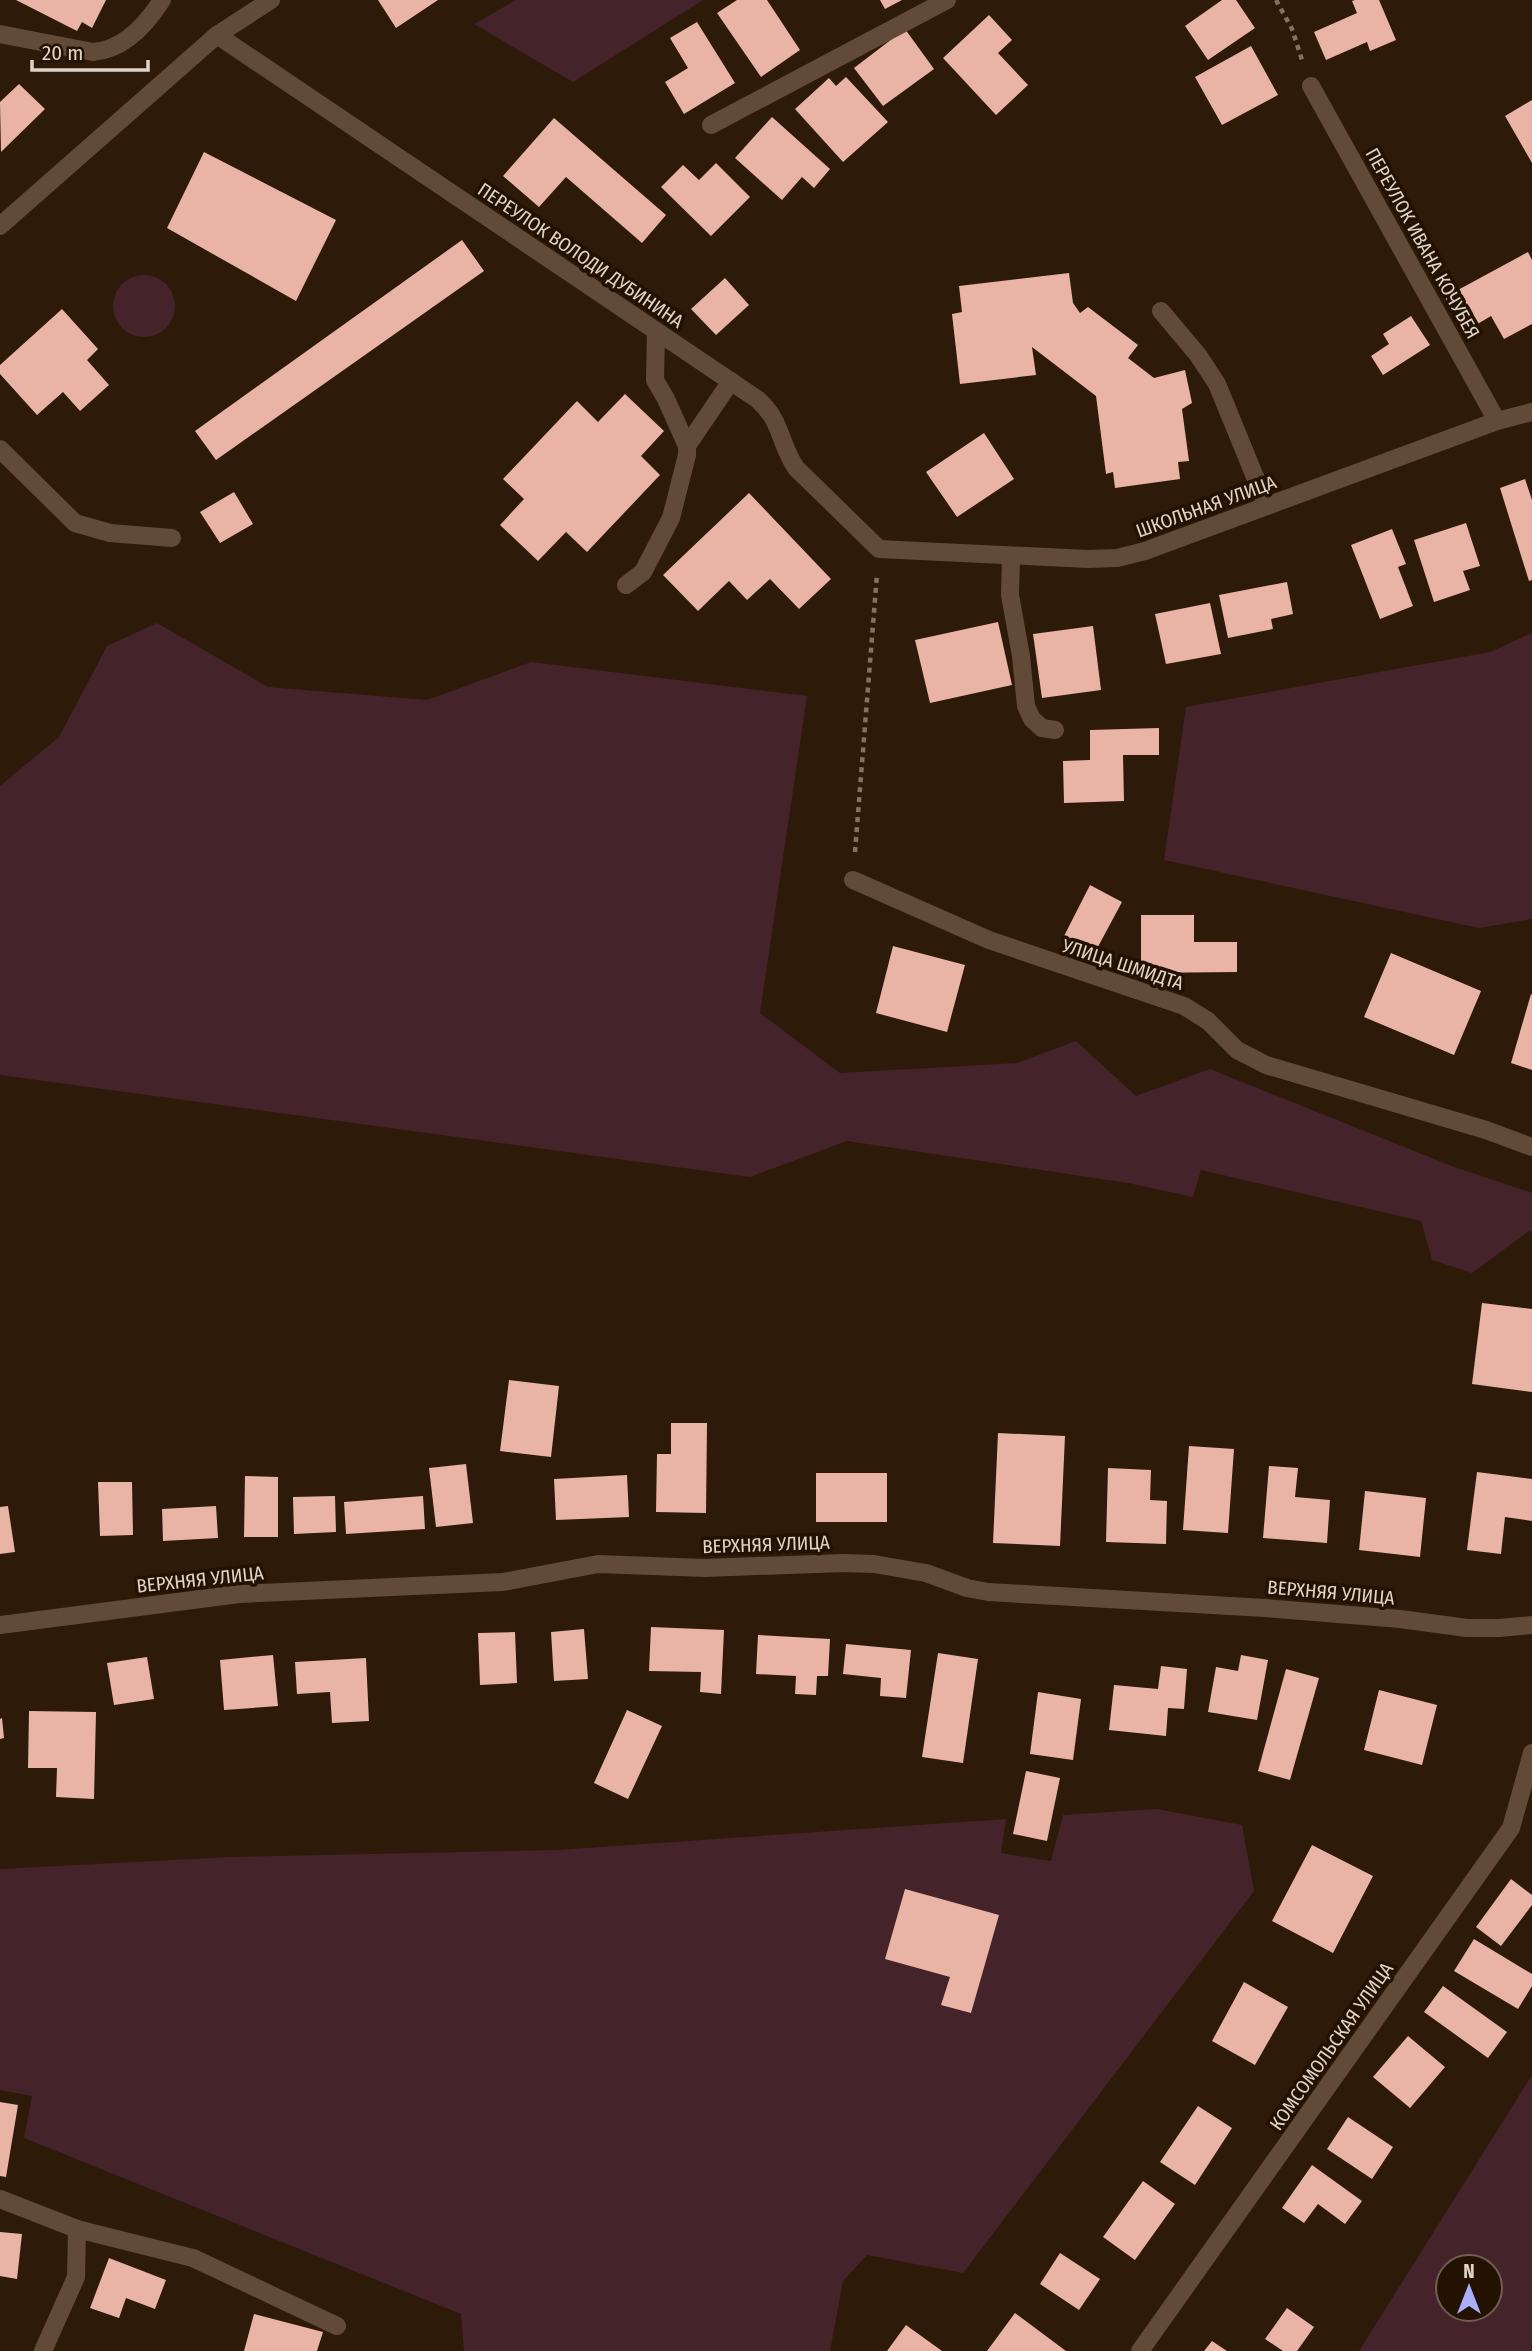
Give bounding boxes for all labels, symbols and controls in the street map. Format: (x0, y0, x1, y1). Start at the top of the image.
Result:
scale bar (32, 28, 147, 72)
text: 20 m (42, 40, 83, 66)
street label: ПЕРЕУЛОК ИВАНА КОЧУБЕЯ (1361, 144, 1485, 343)
street label: ПЕРЕУЛОК ВОЛОДИ ДУБИНИНА (474, 178, 688, 333)
street label: ШКОЛЬНАЯ УЛИЦА (1133, 470, 1279, 543)
street label: УЛИЦА ШМИДТА (1058, 934, 1187, 995)
street label: ВЕРХНЯЯ УЛИЦА (702, 1531, 830, 1558)
street label: ВЕРХНЯЯ УЛИЦА (135, 1561, 265, 1598)
street label: ВЕРХНЯЯ УЛИЦА (1266, 1575, 1396, 1610)
street label: КОМСОМОЛЬСКАЯ УЛИЦА (1265, 1958, 1398, 2135)
north arrow (1434, 2253, 1504, 2323)
text: N (1463, 2260, 1475, 2283)

